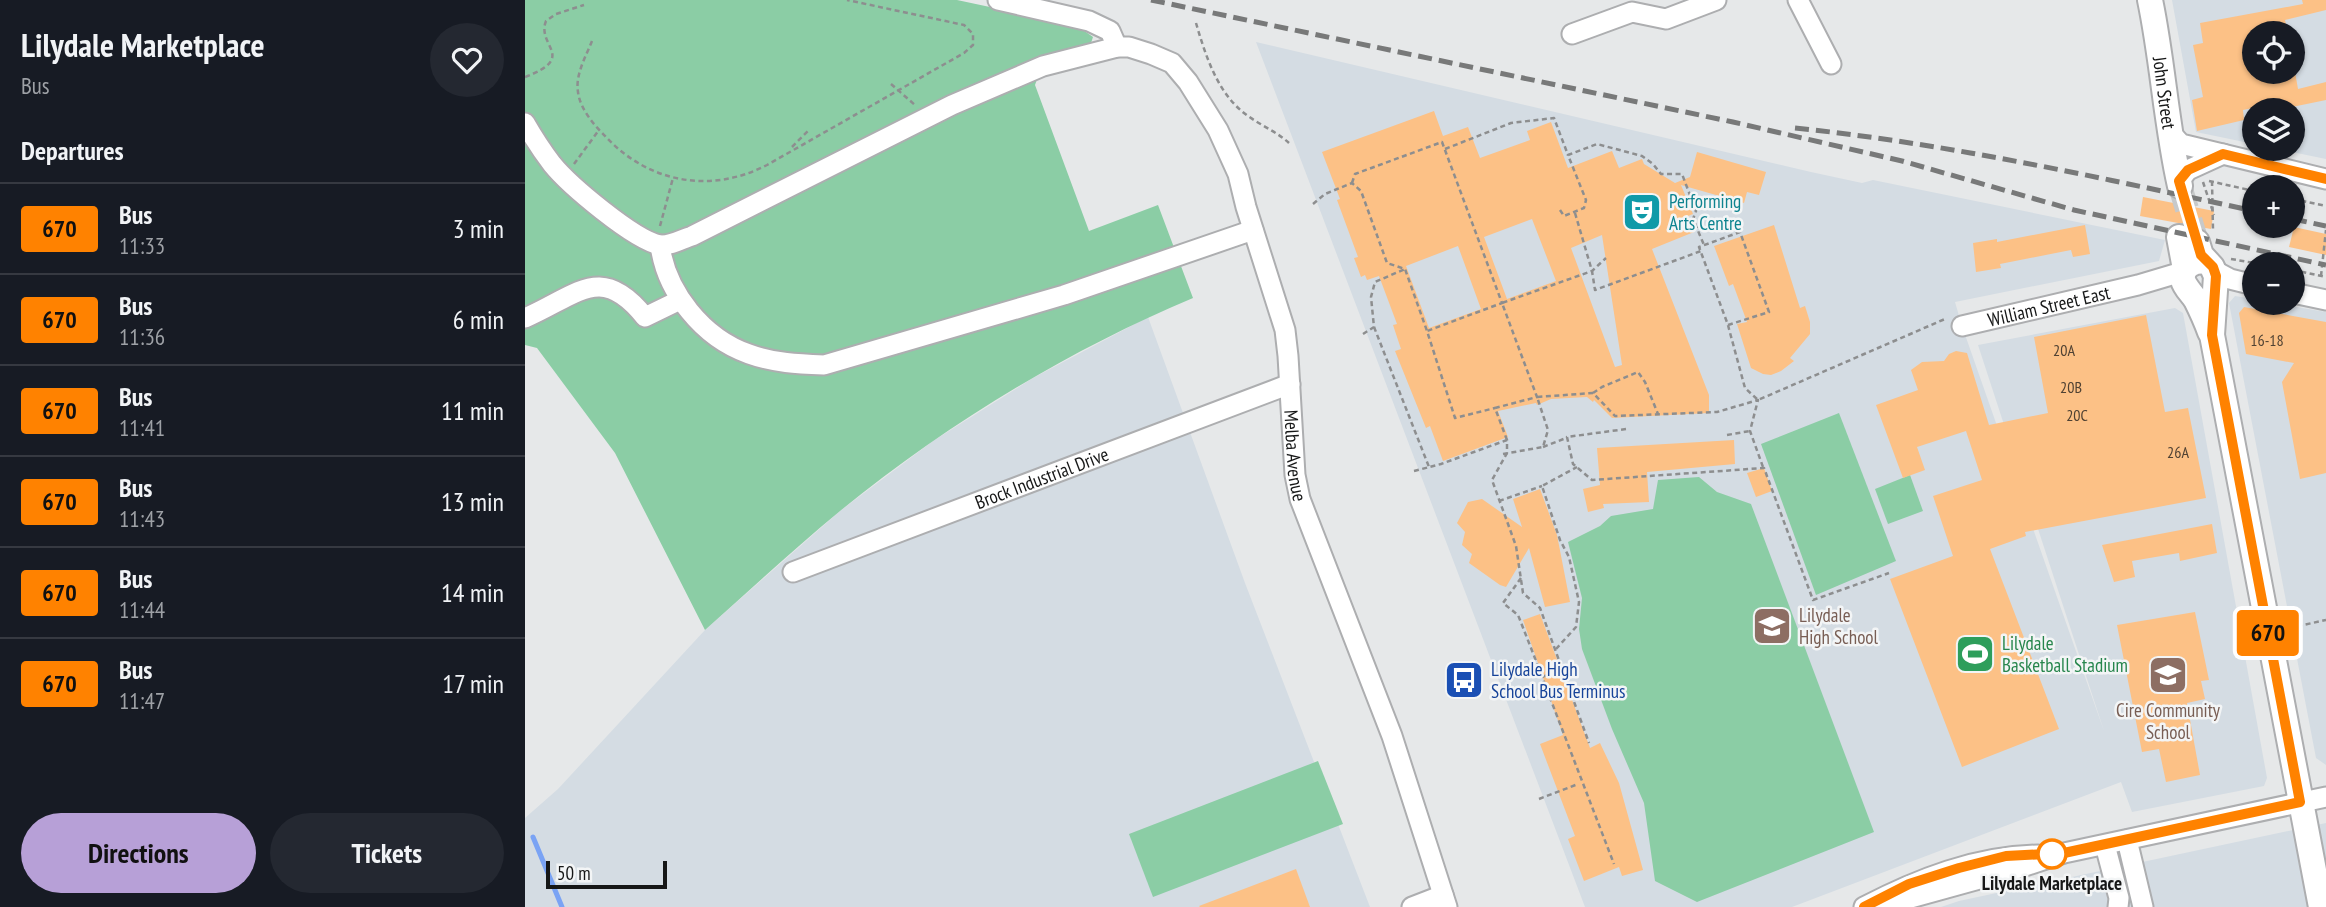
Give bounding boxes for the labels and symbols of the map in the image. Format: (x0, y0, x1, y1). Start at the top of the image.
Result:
street label: John Street (2148, 54, 2182, 131)
place label: Performing Arts Centre (1669, 189, 1742, 235)
theatre icon: Performing Arts Centre (1621, 191, 1663, 233)
street label: William Street East (1985, 280, 2113, 332)
house number: 16-18 (2250, 330, 2284, 350)
house number: 20A (2053, 340, 2075, 360)
house number: 20B (2060, 377, 2082, 397)
house number: 20C (2066, 405, 2088, 425)
street label: Melba Avenue (1279, 409, 1312, 504)
street label: Brock Industrial Drive (972, 442, 1112, 514)
house number: 26A (2167, 442, 2189, 462)
place label: Lilydale High School (1799, 603, 1879, 649)
school or university icon: Lilydale High School (1751, 605, 1793, 647)
line badge: 670 (2228, 610, 2308, 656)
place label: Lilydale Basketball Stadium (2002, 631, 2128, 677)
sports icon: Lilydale Basketball Stadium (1954, 633, 1996, 675)
school or university icon: Cire Community School (2147, 654, 2189, 696)
place label: Lilydale High School Bus Terminus (1491, 657, 1625, 703)
bus stop icon: Lilydale High School Bus Terminus (1443, 659, 1485, 701)
place label: Cire Community School (2116, 698, 2221, 744)
marker: Lilydale Marketplace (2037, 839, 2067, 869)
scale bar (546, 858, 667, 890)
place label: Lilydale Marketplace (1982, 871, 2122, 895)

